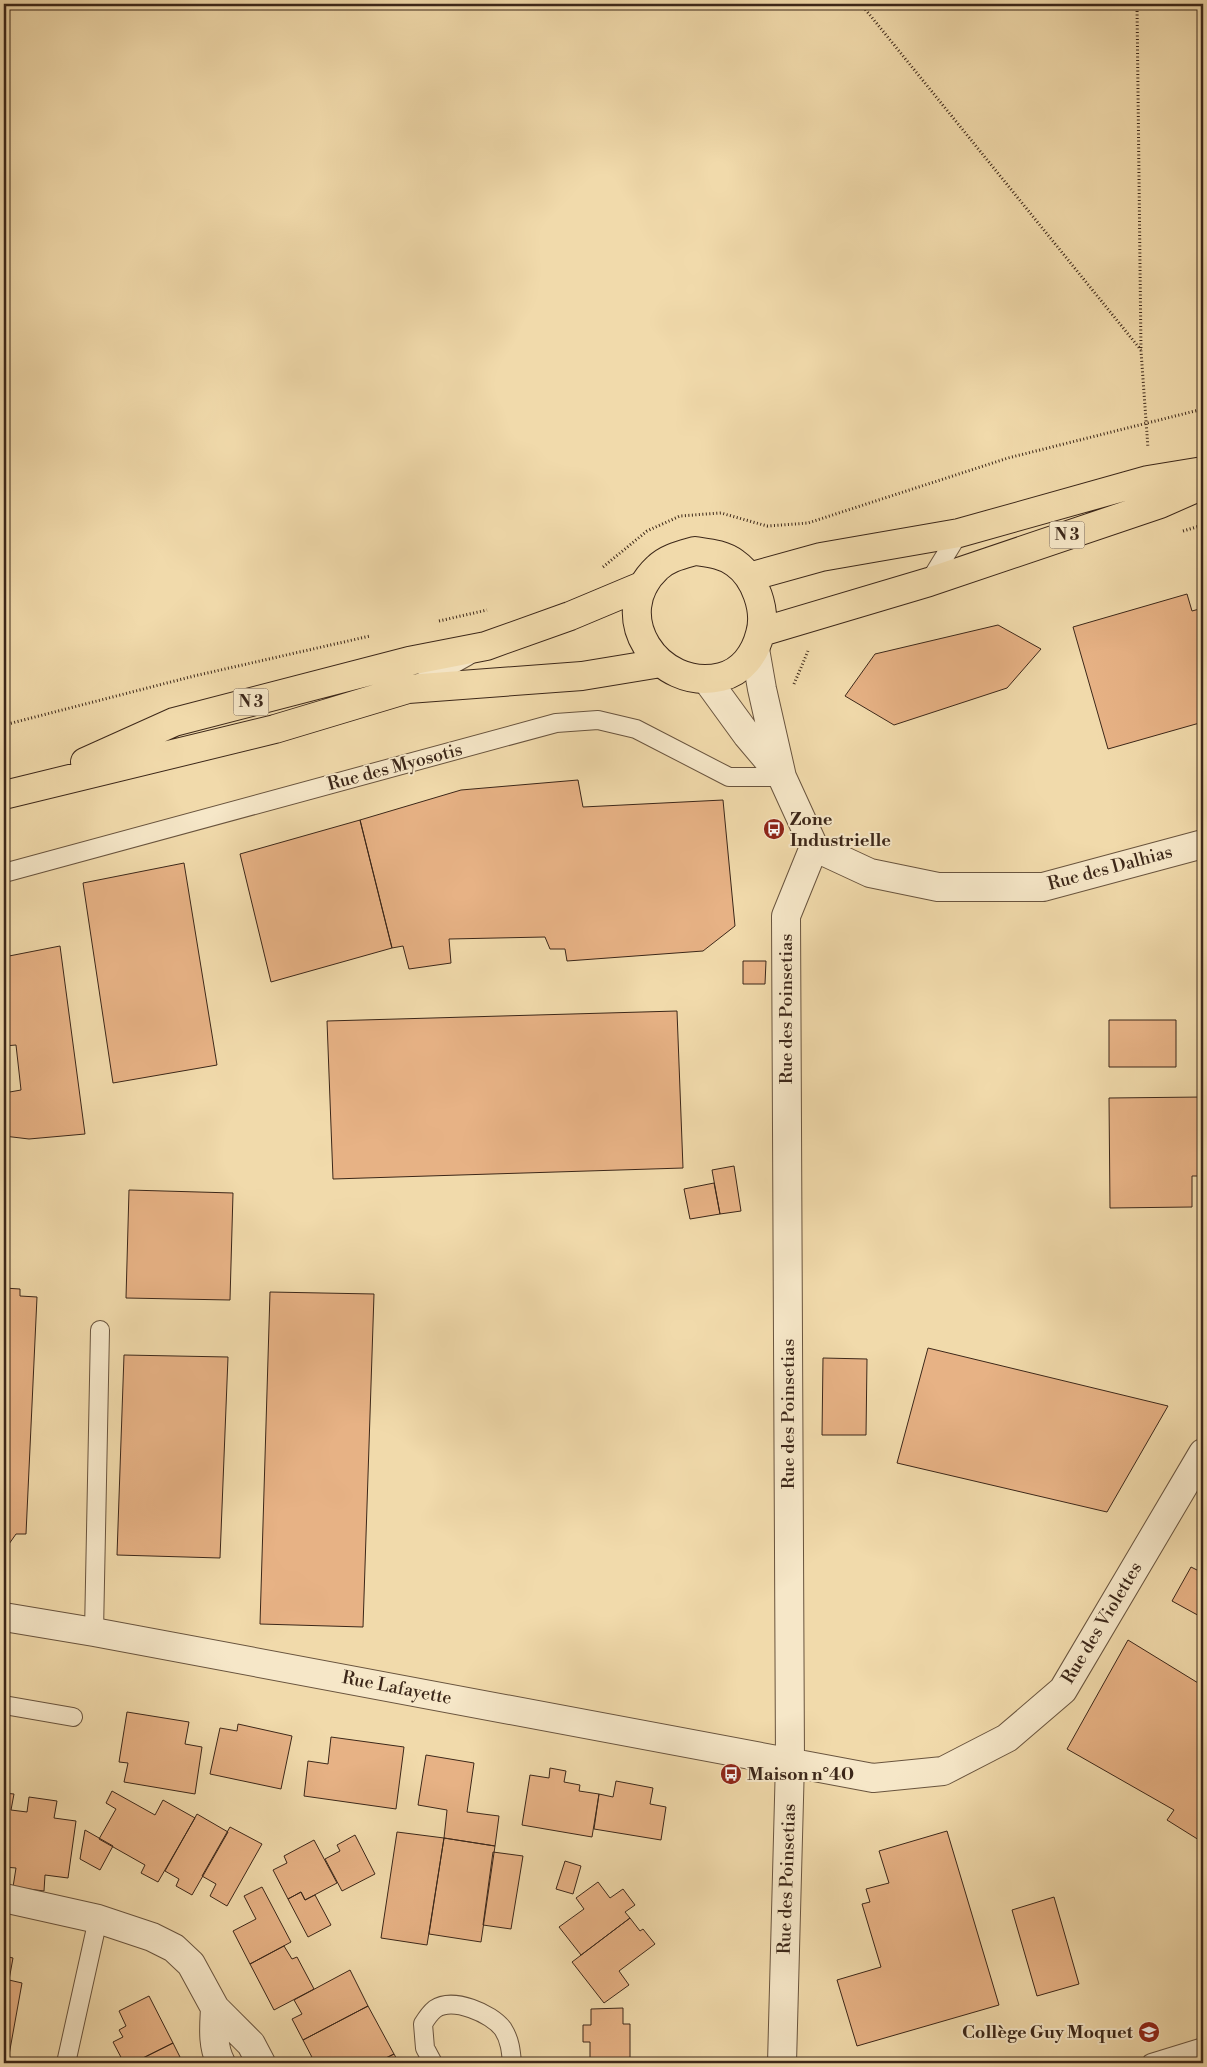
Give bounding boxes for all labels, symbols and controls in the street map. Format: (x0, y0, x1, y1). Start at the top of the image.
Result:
road number: N 3 (1050, 522, 1084, 548)
road number: N 3 (234, 689, 268, 716)
street label: Rue des Myosotis (325, 738, 465, 796)
place label: Zone Industrielle (790, 808, 891, 852)
bus stop icon: Zone Industrielle (762, 817, 786, 841)
street label: Rue des Dalhias (1045, 840, 1175, 896)
street label: Rue des Poinsetias (775, 934, 798, 1084)
street label: Rue des Poinsetias (777, 1339, 800, 1489)
street label: Rue des Violettes (1057, 1558, 1148, 1688)
street label: Rue Lafayette (340, 1666, 454, 1710)
bus stop icon: Maison n°40 (719, 1762, 743, 1786)
place label: Maison n°40 (747, 1763, 854, 1786)
street label: Rue des Poinsetias (773, 1803, 801, 1955)
school or university icon: Collège Guy Moquet (1137, 2020, 1161, 2044)
place label: Collège Guy Moquet (962, 2021, 1134, 2044)

